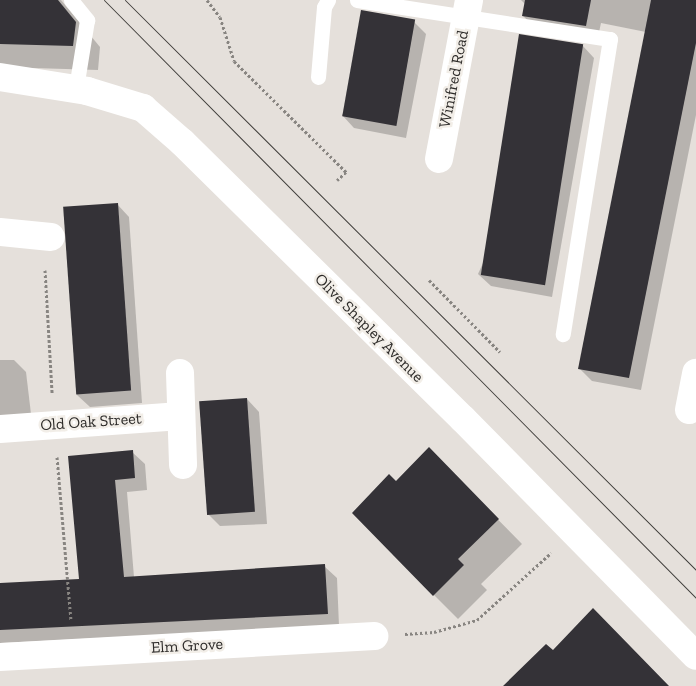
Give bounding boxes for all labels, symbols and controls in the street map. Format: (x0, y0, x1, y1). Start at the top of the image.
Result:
street label: Winifred Road (435, 29, 473, 129)
street label: Olive Shapley Avenue (310, 269, 428, 387)
street label: Old Oak Street (40, 409, 142, 435)
street label: Elm Grove (150, 635, 224, 657)

